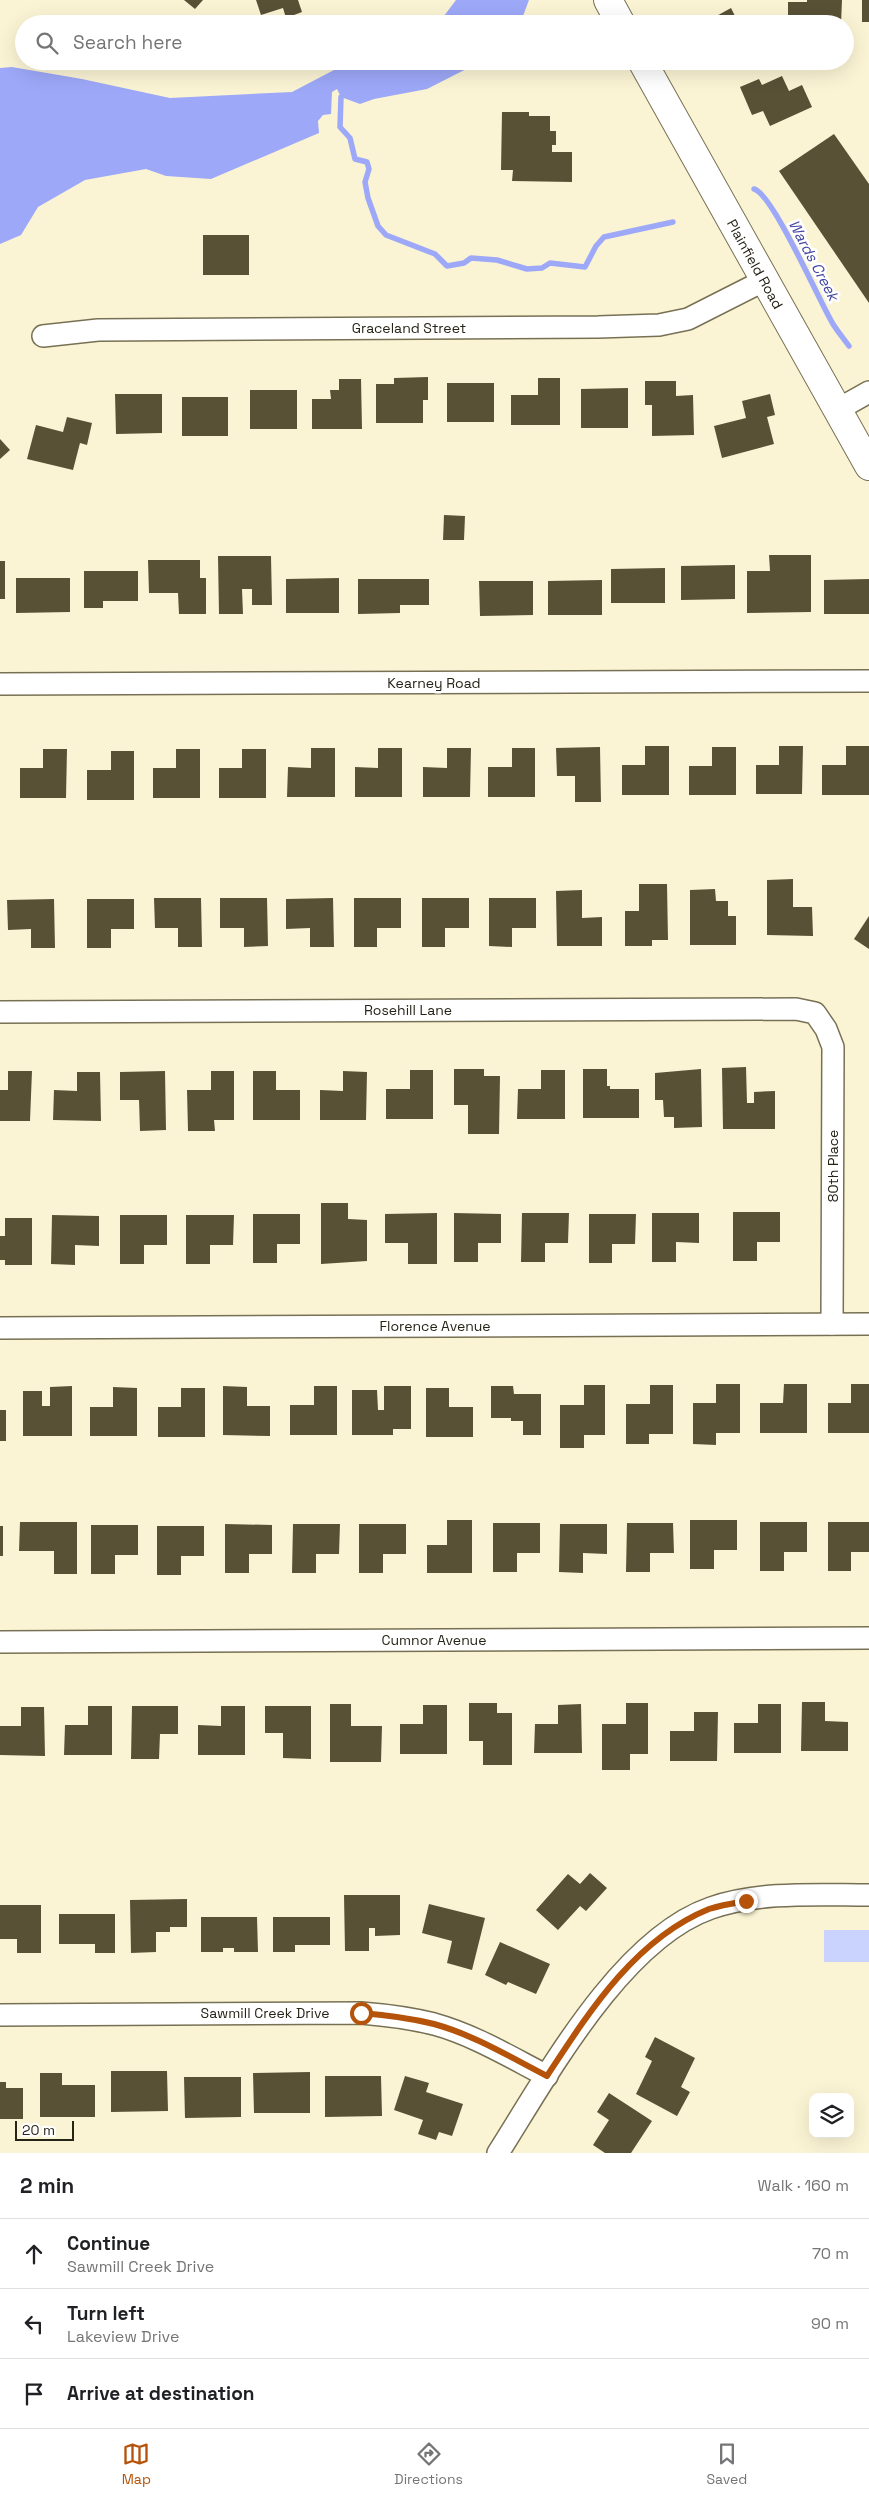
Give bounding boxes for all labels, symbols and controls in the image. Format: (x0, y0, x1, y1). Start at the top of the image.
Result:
search box (15, 15, 854, 70)
icon: search (33, 29, 61, 57)
text: Search here (73, 30, 183, 55)
street label: Plainfield Road (723, 216, 787, 312)
water label: Wards Creek (785, 216, 844, 306)
street label: Graceland Street (352, 319, 466, 337)
street label: Kearney Road (387, 674, 481, 692)
street label: Rosehill Lane (364, 1001, 452, 1019)
street label: 80th Place (824, 1130, 842, 1202)
street label: Florence Avenue (379, 1317, 491, 1335)
street label: Cumnor Avenue (382, 1631, 486, 1649)
route end (735, 1890, 758, 1913)
route start (350, 2002, 373, 2025)
street label: Sawmill Creek Drive (201, 2004, 329, 2022)
map controls (809, 2093, 854, 2138)
button: layers (809, 2093, 854, 2138)
scale bar (15, 2118, 74, 2141)
text: 20 m (22, 2121, 55, 2139)
text: 2 min (20, 2172, 74, 2199)
text: Walk · 160 m (758, 2175, 849, 2196)
text: Continue (67, 2231, 150, 2256)
icon: ahead (20, 2240, 48, 2268)
text: 70 m (812, 2243, 849, 2264)
text: Sawmill Creek Drive (67, 2256, 214, 2277)
text: Turn left (67, 2301, 145, 2326)
icon: left (20, 2310, 48, 2338)
text: 90 m (811, 2313, 849, 2334)
text: Lakeview Drive (67, 2326, 179, 2347)
icon: arrive (20, 2380, 48, 2408)
text: Arrive at destination (67, 2381, 255, 2406)
tab: Map (122, 2440, 151, 2488)
tab: Directions (394, 2440, 463, 2488)
tab: Saved (706, 2440, 747, 2488)

